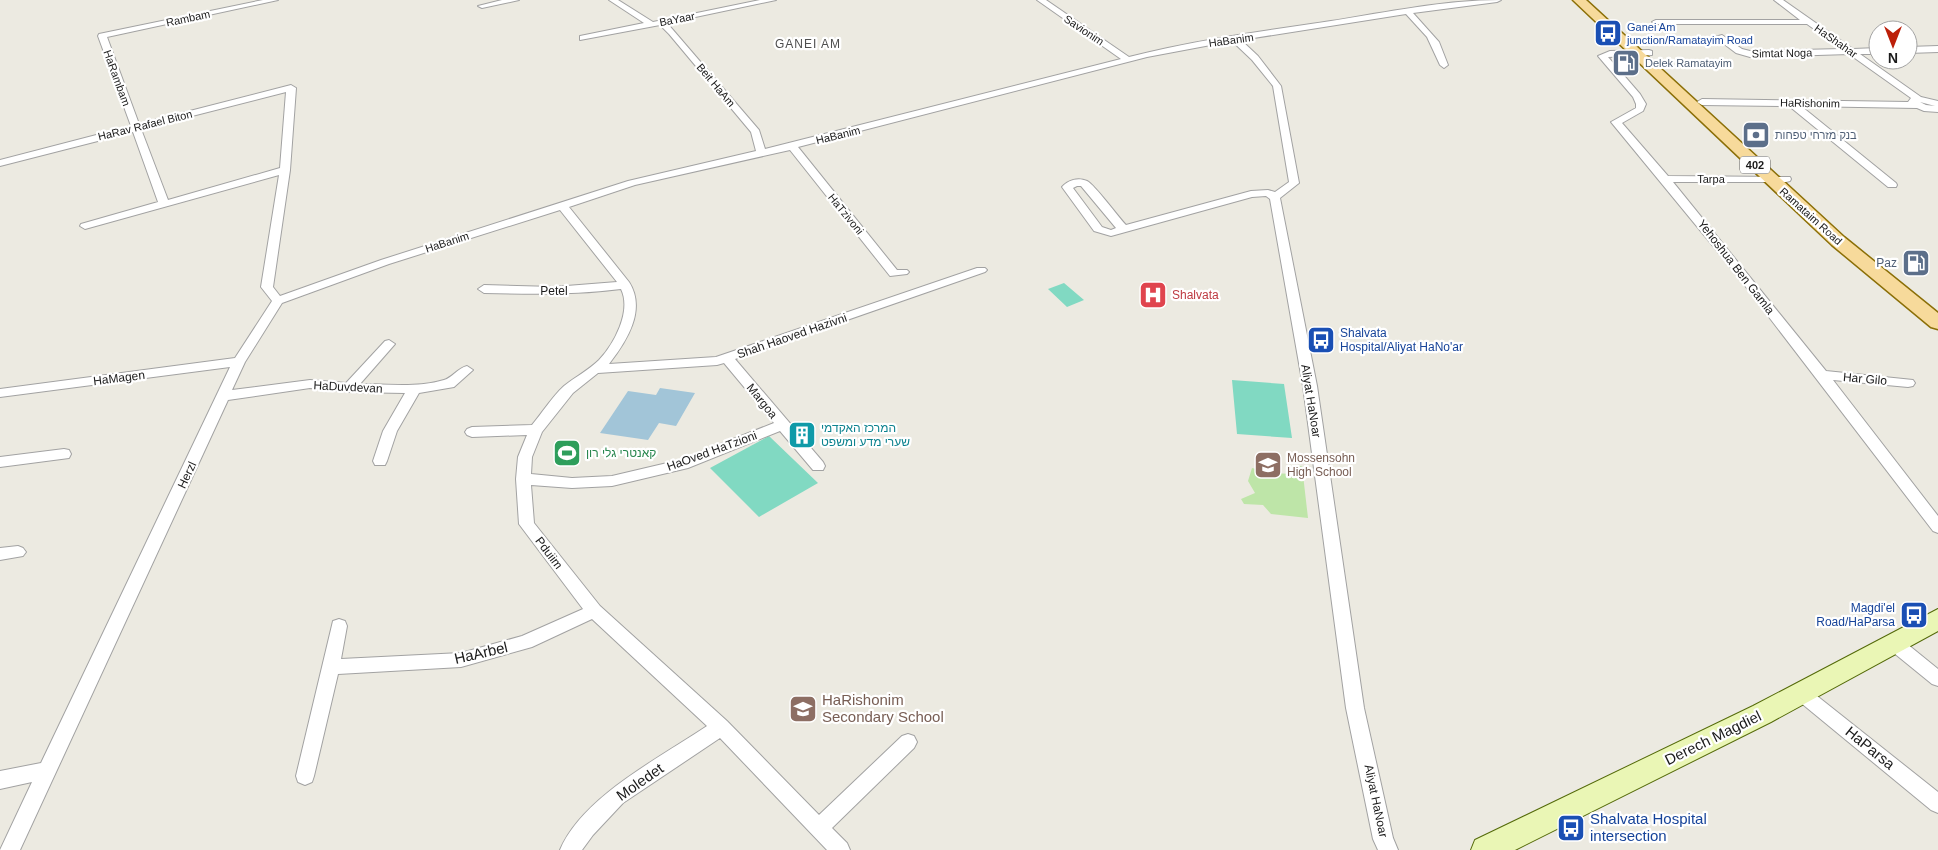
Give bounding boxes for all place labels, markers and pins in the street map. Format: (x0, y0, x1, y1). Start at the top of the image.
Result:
bus stop icon: Ganei Am junction/Ramatayim Road (1593, 18, 1623, 48)
place label: Ganei Am junction/Ramatayim Road (1626, 21, 1753, 46)
fuel station icon: Delek Ramatayim (1611, 48, 1641, 78)
place label: Delek Ramatayim (1645, 57, 1732, 69)
bank icon: בנק מזרחי טפחות (1741, 120, 1771, 150)
place label: בנק מזרחי טפחות (1775, 129, 1857, 141)
fuel station icon: Paz (1901, 248, 1931, 278)
place label: Paz (1876, 256, 1897, 270)
hospital icon: Shalvata (1138, 280, 1168, 310)
place label: Shalvata (1172, 288, 1219, 302)
bus stop icon: Shalvata Hospital/Aliyat HaNo'ar (1306, 325, 1336, 355)
place label: Shalvata Hospital/Aliyat HaNo'ar (1340, 326, 1463, 354)
building icon: המרכז האקדמי שערי מדע ומשפט (787, 420, 817, 450)
place label: המרכז האקדמי שערי מדע ומשפט (821, 421, 910, 449)
sports icon: קאנטרי גלי רון (552, 438, 582, 468)
place label: קאנטרי גלי רון (586, 446, 656, 460)
school or university icon: Mossensohn High School (1253, 450, 1283, 480)
place label: Mossensohn High School (1287, 451, 1355, 479)
bus stop icon: Magdi'el Road/HaParsa (1899, 600, 1929, 630)
place label: Magdi'el Road/HaParsa (1816, 601, 1895, 629)
place label: HaRishonim Secondary School (822, 691, 944, 725)
school or university icon: HaRishonim Secondary School (788, 694, 818, 724)
place label: Shalvata Hospital intersection (1590, 810, 1707, 844)
bus stop icon: Shalvata Hospital intersection (1556, 813, 1586, 843)

